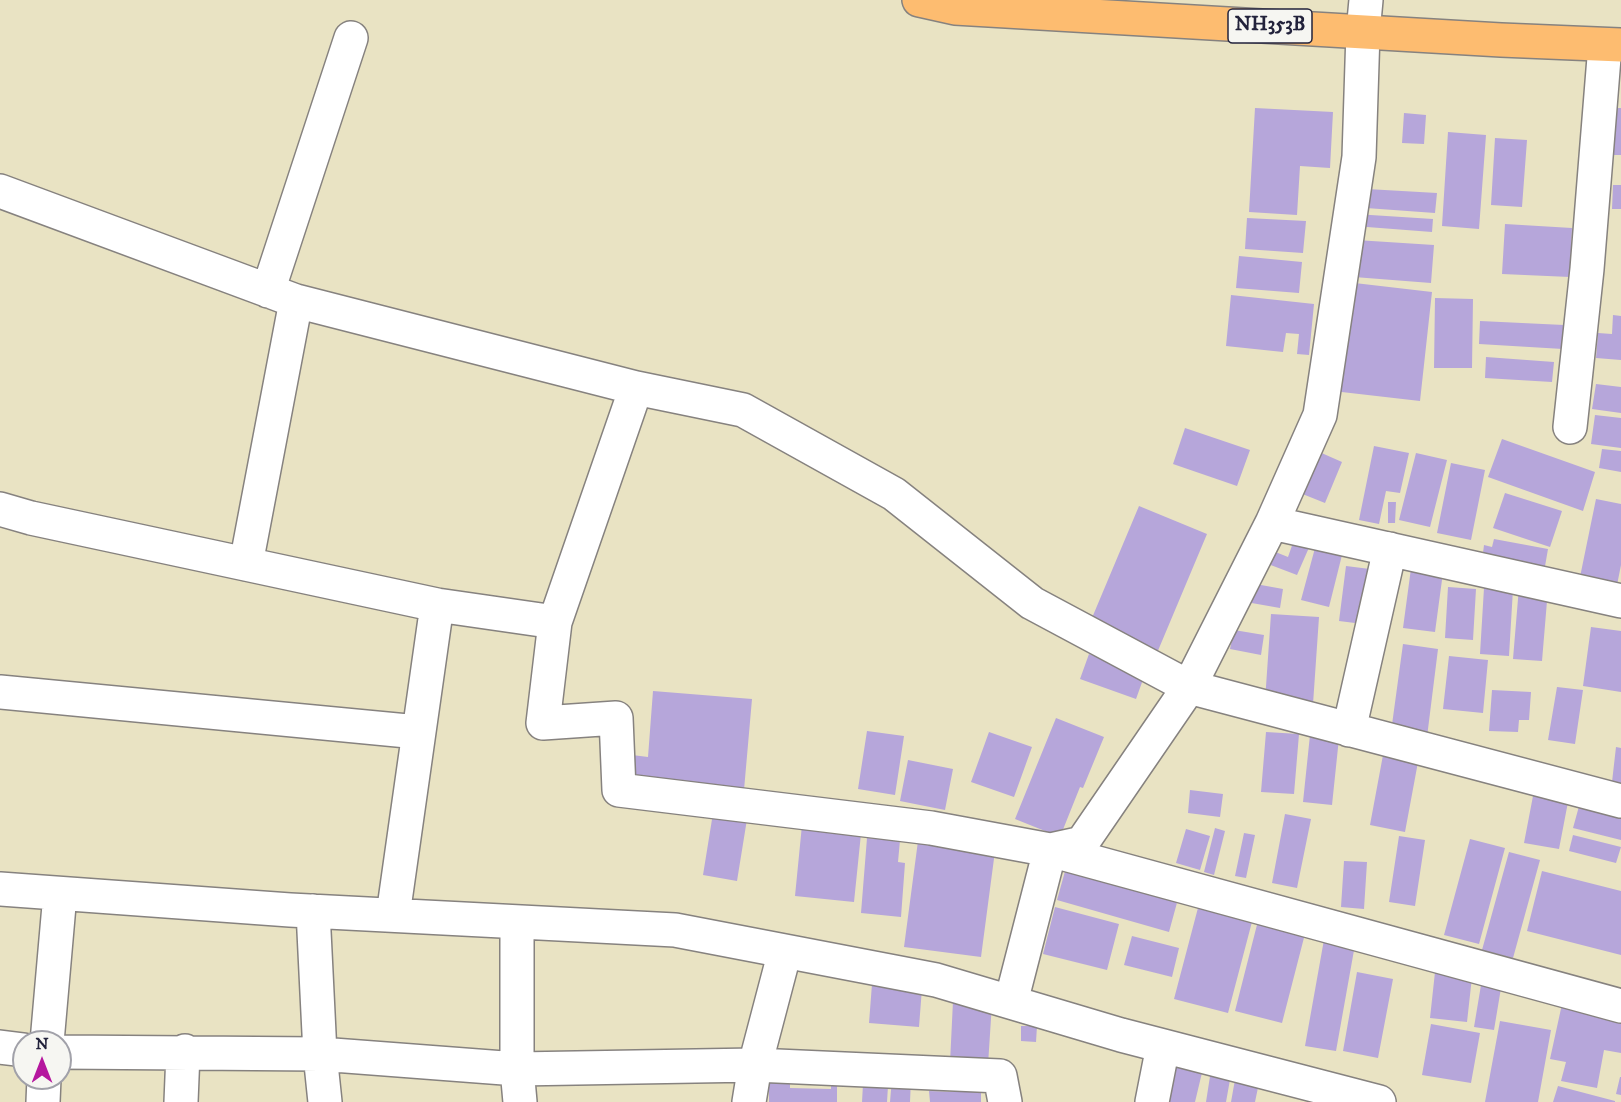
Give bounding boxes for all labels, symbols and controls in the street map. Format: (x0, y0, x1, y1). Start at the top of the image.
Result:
road number: NH353B (1228, 9, 1312, 43)
north arrow (12, 1030, 72, 1090)
text: N (35, 1034, 49, 1054)

